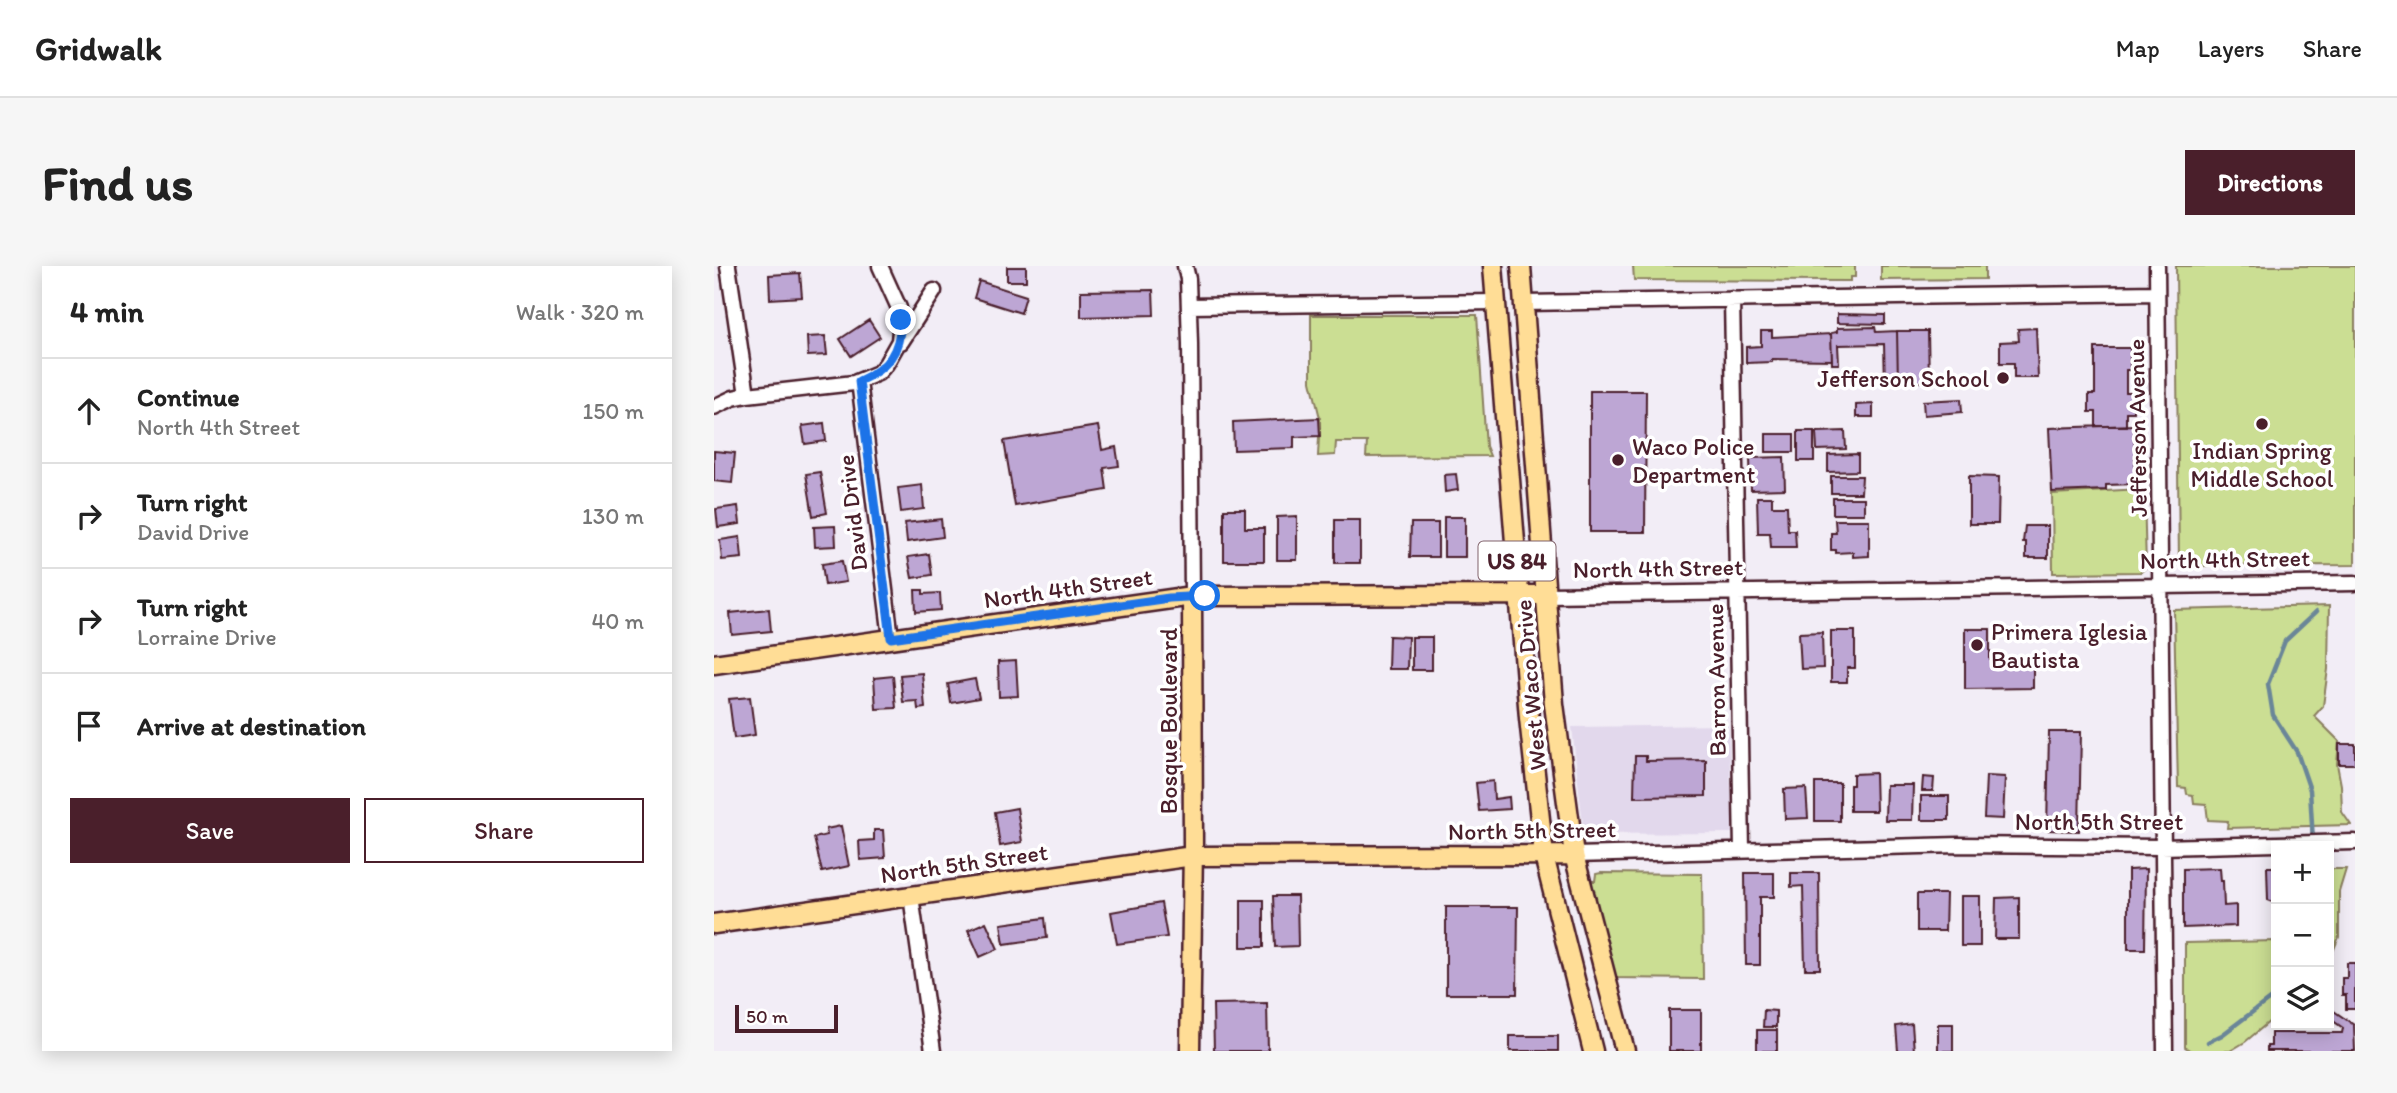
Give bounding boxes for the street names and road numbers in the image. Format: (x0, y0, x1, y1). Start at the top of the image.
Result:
street label: Jefferson Avenue (2121, 338, 2153, 518)
street label: David Drive (830, 453, 874, 573)
road number: US 84 (1478, 542, 1556, 580)
street label: North 4th Street (2140, 543, 2310, 575)
street label: North 4th Street (1573, 552, 1743, 584)
street label: North 4th Street (982, 562, 1154, 614)
street label: West Waco Drive (1508, 598, 1552, 772)
street label: Barron Avenue (1700, 603, 1732, 757)
street label: Bosque Boulevard (1154, 628, 1183, 814)
street label: North 5th Street (2015, 807, 2183, 836)
street label: North 5th Street (1448, 814, 1616, 846)
street label: North 5th Street (879, 837, 1049, 889)

